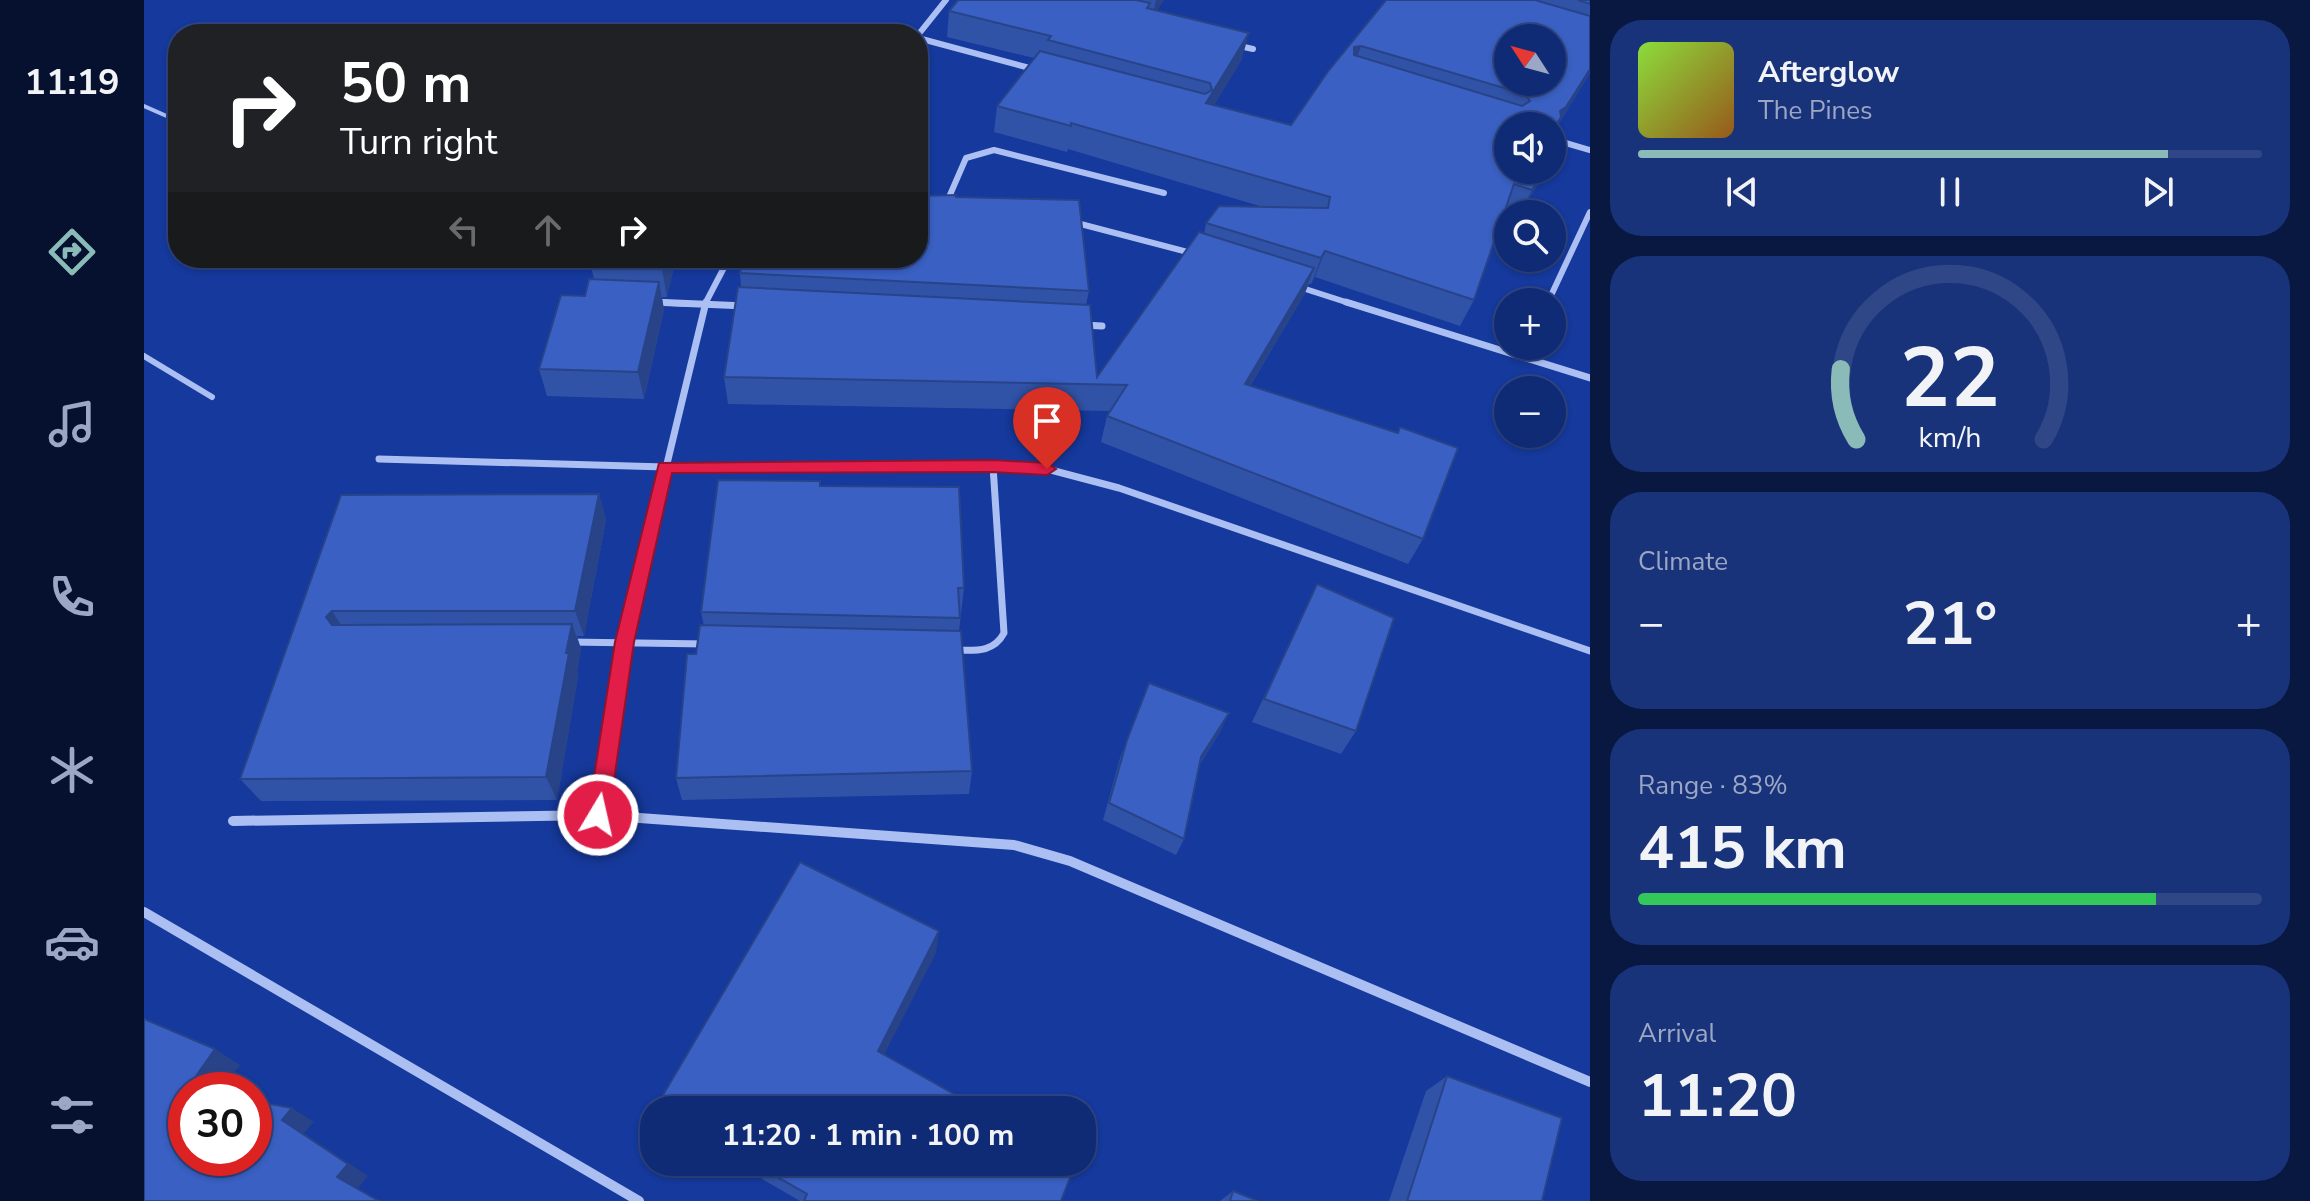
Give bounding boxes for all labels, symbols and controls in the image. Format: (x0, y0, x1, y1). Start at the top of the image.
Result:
north arrow (1494, 24, 1566, 96)
map controls (1494, 24, 1566, 448)
text: 50 m (340, 45, 471, 122)
text: Afterglow (1758, 52, 1899, 93)
icon: right (208, 56, 312, 160)
text: 11:19 (24, 58, 120, 107)
text: The Pines (1758, 93, 1873, 128)
button: sound (1494, 112, 1566, 184)
text: Turn right (340, 118, 497, 167)
icon: previous (1720, 170, 1764, 214)
icon: pause (1928, 170, 1972, 214)
icon: next (2136, 170, 2180, 214)
button: search (1494, 200, 1566, 272)
icon: left (442, 208, 486, 252)
icon: ahead (526, 208, 570, 252)
icon: right (610, 208, 654, 252)
icon: directions (44, 224, 100, 280)
button: + (1494, 288, 1566, 360)
text: 22 (1900, 322, 2000, 435)
button: − (1494, 376, 1566, 448)
pin (1013, 387, 1081, 469)
icon: music (44, 396, 100, 452)
icon: arrive (1025, 399, 1069, 443)
text: km/h (1919, 418, 1981, 457)
text: Climate (1638, 544, 1728, 579)
icon: phone (44, 569, 100, 625)
text: 21° (1903, 583, 1997, 665)
text: − (1638, 594, 1664, 654)
text: + (2236, 594, 2262, 654)
icon: climate (44, 742, 100, 798)
text: Range · 83% (1638, 768, 1788, 803)
position arrow (556, 773, 640, 857)
text: 415 km (1638, 807, 1847, 889)
icon: car (44, 914, 100, 970)
text: Arrival (1638, 1016, 1716, 1051)
text: 11:20 (1638, 1055, 1797, 1137)
speed limit sign: 30 (168, 1072, 272, 1176)
icon: filters (44, 1087, 100, 1143)
text: 11:20 · 1 min · 100 m (722, 1115, 1014, 1156)

